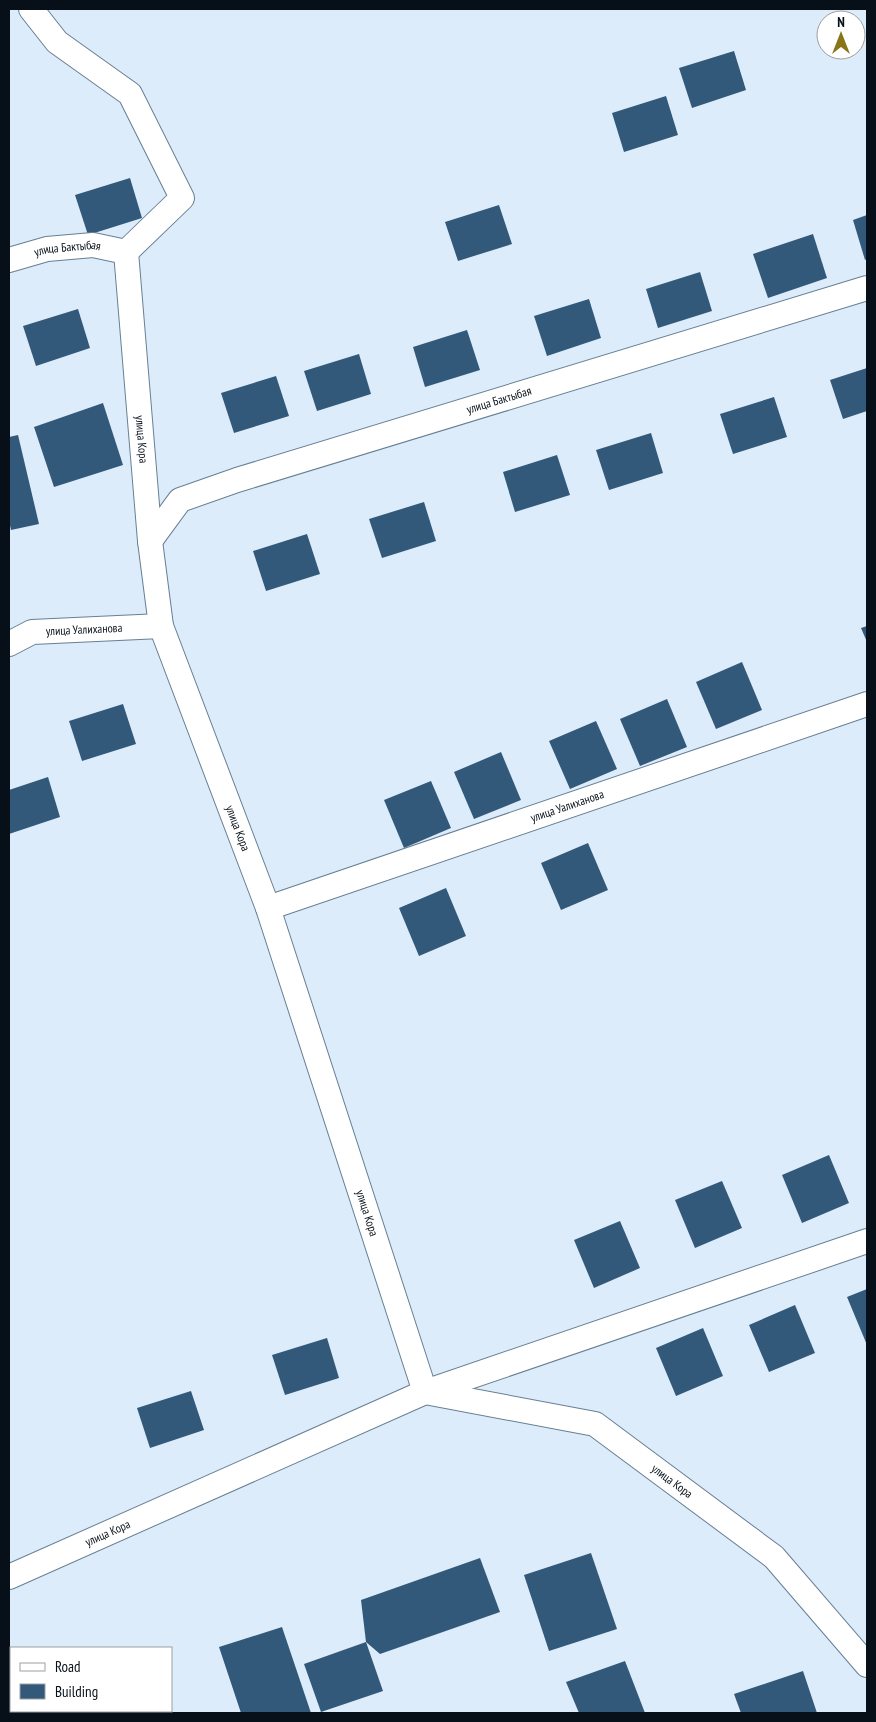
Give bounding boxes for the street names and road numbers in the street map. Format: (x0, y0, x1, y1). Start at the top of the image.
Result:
street label: улица Бактыбая (32, 237, 103, 259)
street label: улица Бактыбая (465, 383, 533, 417)
street label: улица Кора (133, 415, 152, 464)
street label: улица Уалиханова (45, 620, 123, 638)
street label: улица Уалиханова (528, 786, 606, 825)
street label: улица Кора (223, 803, 254, 853)
street label: улица Кора (353, 1188, 382, 1238)
street label: улица Кора (649, 1461, 696, 1501)
street label: улица Кора (83, 1516, 133, 1549)

